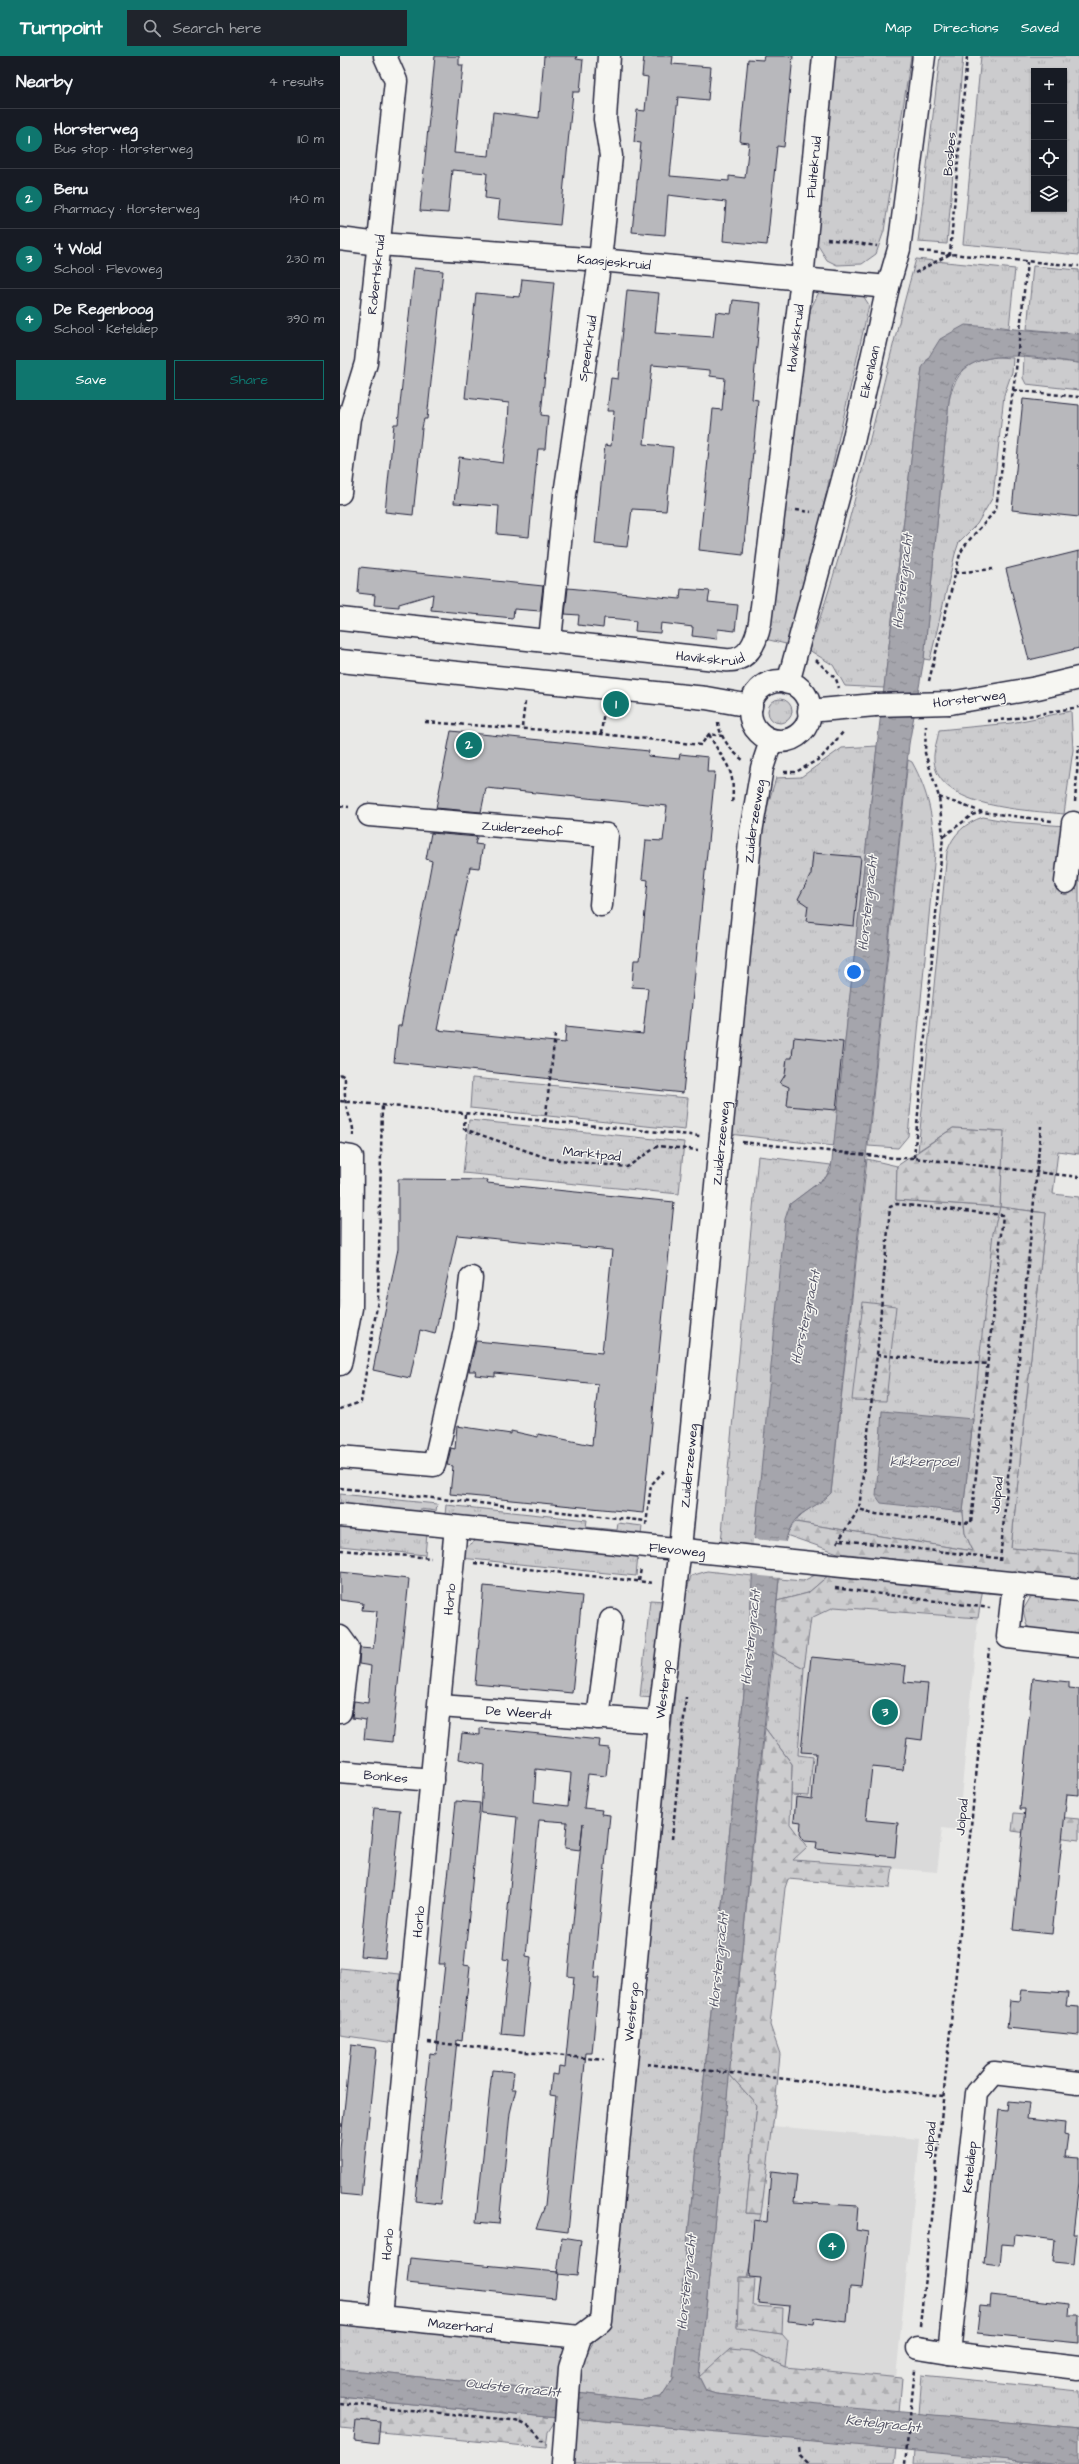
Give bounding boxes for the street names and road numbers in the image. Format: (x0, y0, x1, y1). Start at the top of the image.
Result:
street label: Bosbes (939, 131, 961, 177)
street label: Fluitekruid (802, 135, 826, 199)
street label: Robertskruid (363, 233, 390, 316)
street label: Kaasjeskruid (576, 250, 652, 275)
street label: Havikskruid (783, 303, 809, 373)
street label: Speenkruid (574, 314, 602, 383)
street label: Eikenlaan (855, 343, 885, 399)
street label: Havikskruid (675, 647, 748, 670)
street label: Horsterweg (932, 686, 1007, 713)
street label: Zuiderzeeweg (740, 778, 771, 864)
street label: Zuiderzeehof (481, 817, 564, 841)
street label: Zuiderzeeweg (708, 1100, 735, 1186)
street label: Marktpad (562, 1142, 622, 1166)
street label: Zuiderzeeweg (676, 1423, 703, 1509)
street label: Jolpad (986, 1476, 1008, 1514)
street label: Flevoweg (648, 1538, 706, 1563)
street label: Horlo (440, 1582, 461, 1616)
street label: Westergo (651, 1658, 677, 1720)
street label: De Weerdt (485, 1701, 553, 1724)
street label: Bonkes (363, 1766, 409, 1788)
street label: Jolpad (951, 1798, 973, 1836)
street label: Horlo (409, 1905, 430, 1939)
street label: Westergo (620, 1981, 644, 2042)
street label: Jolpad (919, 2121, 941, 2159)
street label: Keteldiep (958, 2140, 982, 2194)
street label: Horlo (378, 2227, 399, 2261)
street label: Mazerhard (427, 2314, 494, 2338)

